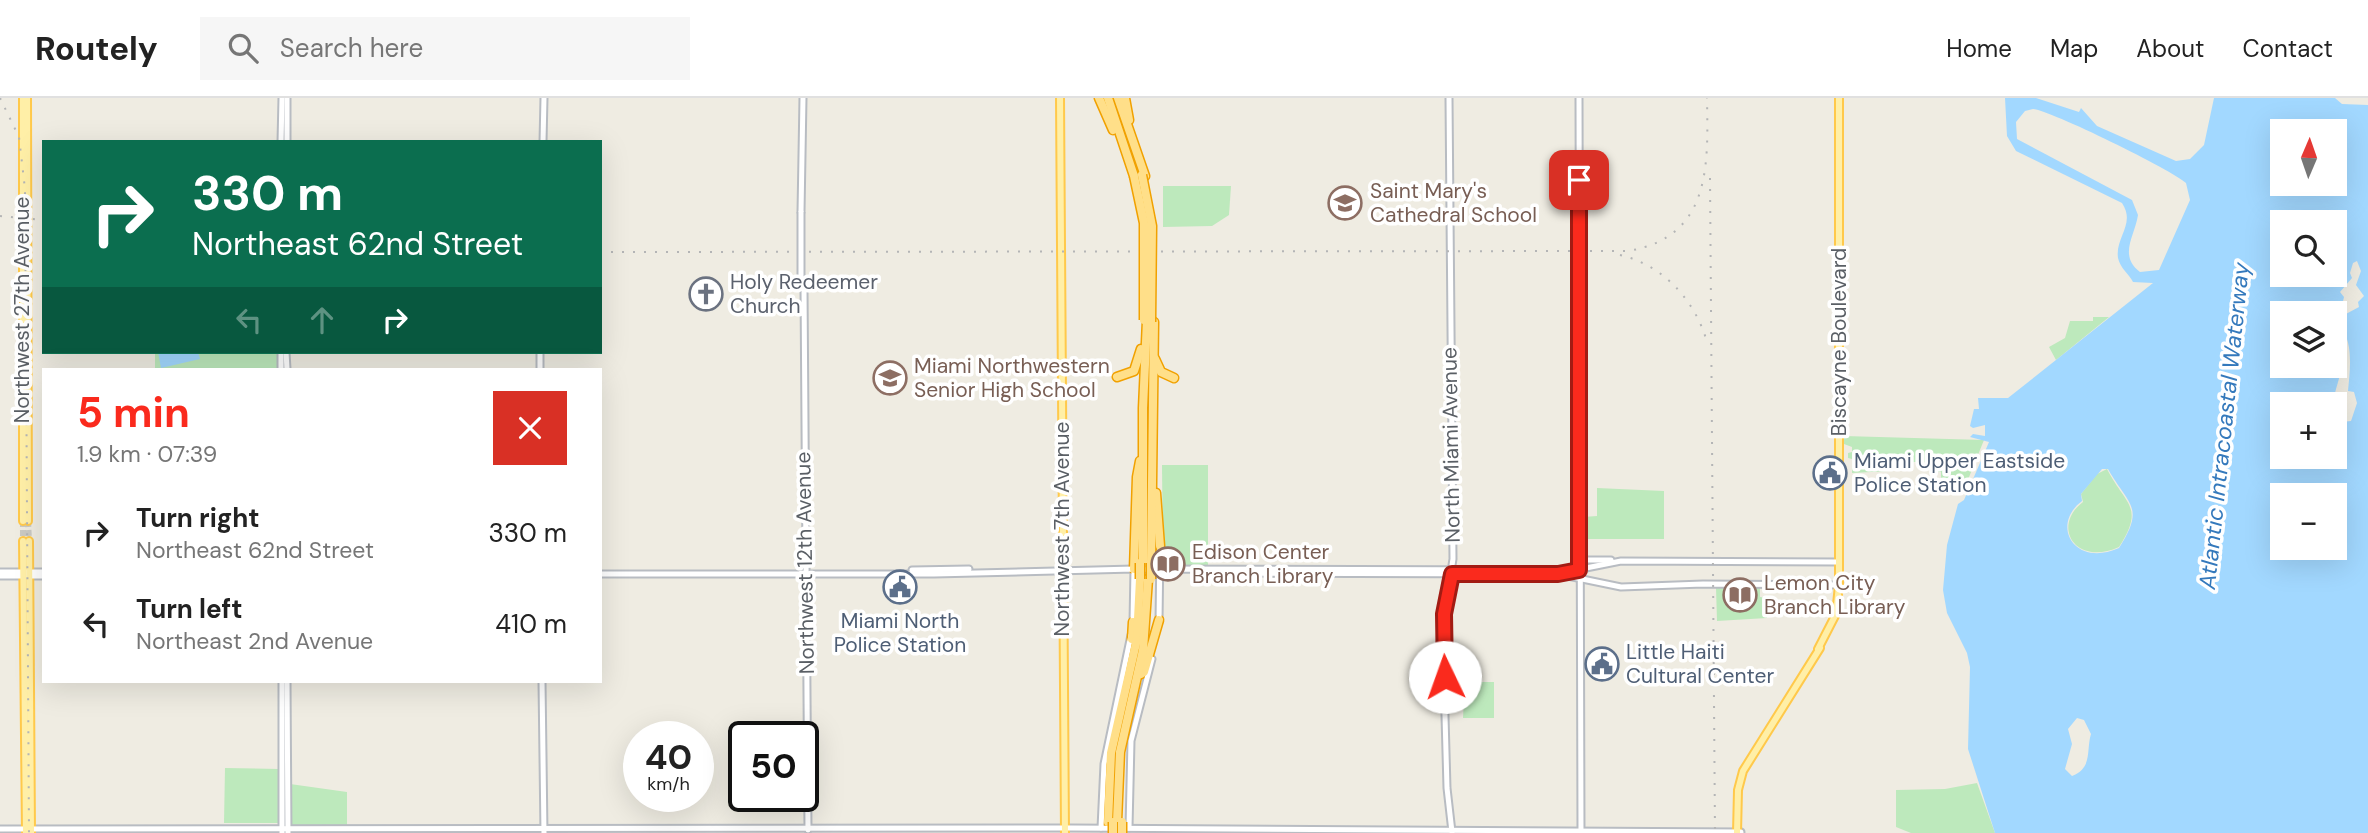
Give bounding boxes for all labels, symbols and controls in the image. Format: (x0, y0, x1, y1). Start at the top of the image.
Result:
search box (200, 17, 690, 80)
text: Routely (35, 27, 158, 70)
icon: search (224, 29, 262, 67)
text: Search here (280, 31, 423, 65)
text: Home (1946, 33, 2012, 64)
text: Map (2050, 33, 2098, 64)
text: About (2136, 33, 2205, 64)
text: Contact (2243, 33, 2333, 64)
north arrow (2270, 119, 2347, 196)
map controls (2270, 119, 2347, 560)
pin (1549, 150, 1609, 210)
text: 330 m (192, 161, 343, 225)
icon: arrive (1560, 161, 1598, 199)
icon: right (77, 168, 168, 259)
place label: Saint Mary's Cathedral School (1370, 177, 1537, 229)
school or university icon: Saint Mary's Cathedral School (1326, 184, 1364, 222)
street label: Northwest 27th Avenue (8, 197, 36, 423)
button: search (2270, 210, 2347, 287)
text: Northeast 62nd Street (192, 223, 523, 265)
street label: Biscayne Boulevard (1825, 248, 1853, 436)
water label: Atlantic Intracoastal Waterway (2192, 260, 2256, 592)
place label: Holy Redeemer Church (730, 268, 878, 320)
church icon: Holy Redeemer Church (687, 275, 725, 313)
icon: left (230, 301, 268, 339)
icon: ahead (303, 301, 341, 339)
icon: right (376, 301, 414, 339)
button: layers (2270, 301, 2347, 378)
street label: North Miami Avenue (1435, 347, 1467, 543)
place label: Miami Northwestern Senior High School (914, 352, 1110, 404)
school or university icon: Miami Northwestern Senior High School (871, 359, 909, 397)
text: 5 min (77, 385, 190, 440)
button: close (493, 391, 567, 465)
button: + (2270, 392, 2347, 469)
street label: Northwest 7th Avenue (1048, 421, 1076, 636)
text: 1.9 km · 07:39 (77, 439, 217, 469)
place label: Miami Upper Eastside Police Station (1854, 447, 2065, 499)
street label: Northwest 12th Avenue (789, 452, 821, 674)
public building icon: Miami Upper Eastside Police Station (1811, 454, 1849, 492)
button: − (2270, 483, 2347, 560)
text: Turn right (136, 501, 260, 535)
icon: right (77, 514, 115, 552)
text: 330 m (488, 516, 567, 550)
text: Northeast 62nd Street (136, 535, 374, 565)
place label: Edison Center Branch Library (1192, 538, 1334, 590)
library icon: Edison Center Branch Library (1149, 545, 1187, 583)
public building icon: Miami North Police Station (881, 568, 919, 606)
place label: Lemon City Branch Library (1764, 569, 1906, 621)
library icon: Lemon City Branch Library (1721, 576, 1759, 614)
text: Turn left (136, 592, 243, 626)
icon: left (77, 605, 115, 643)
text: 410 m (495, 607, 567, 641)
place label: Miami North Police Station (834, 607, 966, 659)
text: Northeast 2nd Avenue (136, 626, 373, 656)
place label: Little Haiti Cultural Center (1626, 638, 1774, 690)
position arrow (1408, 640, 1482, 714)
public building icon: Little Haiti Cultural Center (1583, 645, 1621, 683)
speed limit sign: 50 (728, 721, 819, 812)
text: 40 (645, 734, 692, 780)
text: km/h (647, 772, 690, 796)

